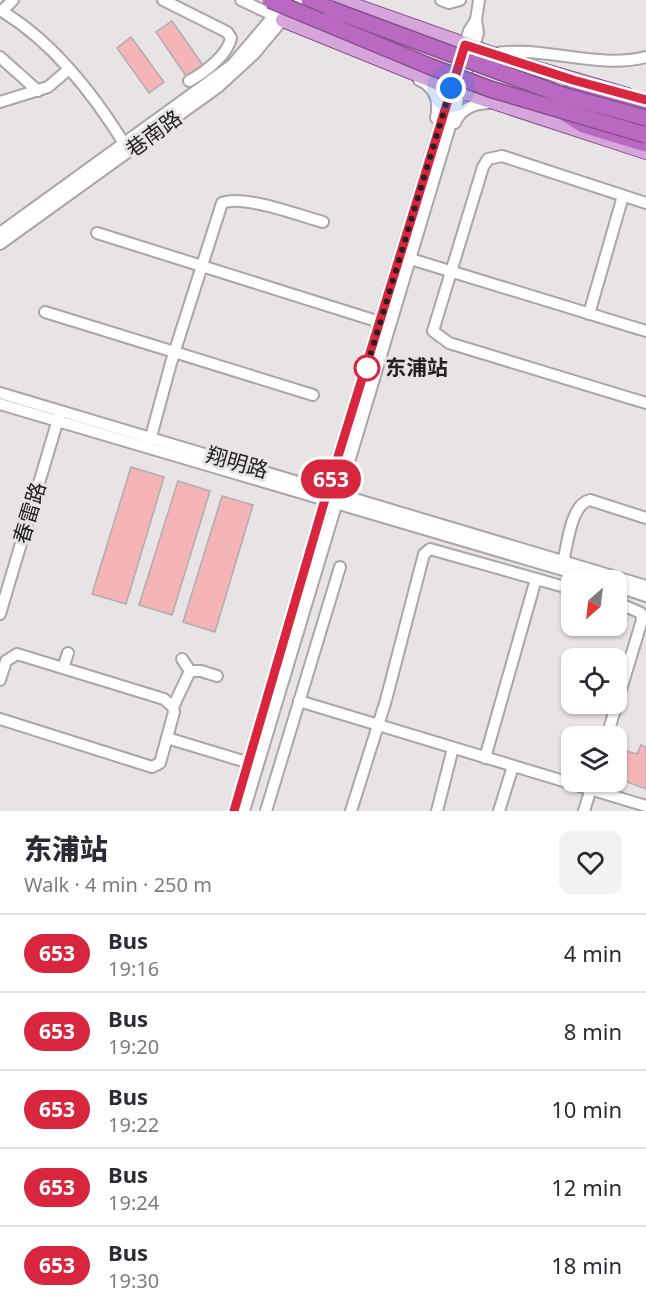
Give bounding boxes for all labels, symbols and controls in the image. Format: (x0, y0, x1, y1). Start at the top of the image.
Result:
your location (436, 73, 466, 103)
street label: 巷南路 (120, 103, 187, 163)
place label: 东浦站 (385, 353, 448, 381)
marker: 东浦站 (354, 355, 380, 381)
street label: 翔明路 (203, 440, 271, 484)
line badge: 653 (296, 460, 366, 498)
text: 653 (313, 465, 349, 493)
street label: 春雷路 (6, 478, 52, 547)
north arrow (561, 570, 627, 636)
map controls (561, 570, 627, 792)
button: locate (561, 648, 627, 714)
button: layers (561, 726, 627, 792)
text: 东浦站 (24, 829, 108, 867)
button: heart (559, 831, 622, 894)
text: Walk · 4 min · 250 m (24, 871, 212, 898)
text: Bus (108, 925, 148, 955)
text: 4 min (564, 938, 622, 968)
text: 653 (39, 939, 75, 967)
text: 19:16 (108, 955, 159, 982)
text: Bus (108, 1003, 148, 1033)
text: 8 min (564, 1016, 622, 1046)
text: 653 (39, 1017, 75, 1045)
text: 19:20 (108, 1033, 159, 1060)
text: Bus (108, 1081, 148, 1111)
text: 10 min (551, 1094, 622, 1124)
text: 653 (39, 1095, 75, 1123)
text: 19:22 (108, 1111, 159, 1138)
text: Bus (108, 1159, 148, 1189)
text: 12 min (551, 1172, 622, 1202)
text: 653 (39, 1173, 75, 1201)
text: 19:24 (108, 1189, 159, 1216)
text: Bus (108, 1237, 148, 1267)
text: 18 min (551, 1250, 622, 1280)
text: 653 (39, 1251, 75, 1279)
text: 19:30 (108, 1267, 159, 1294)

